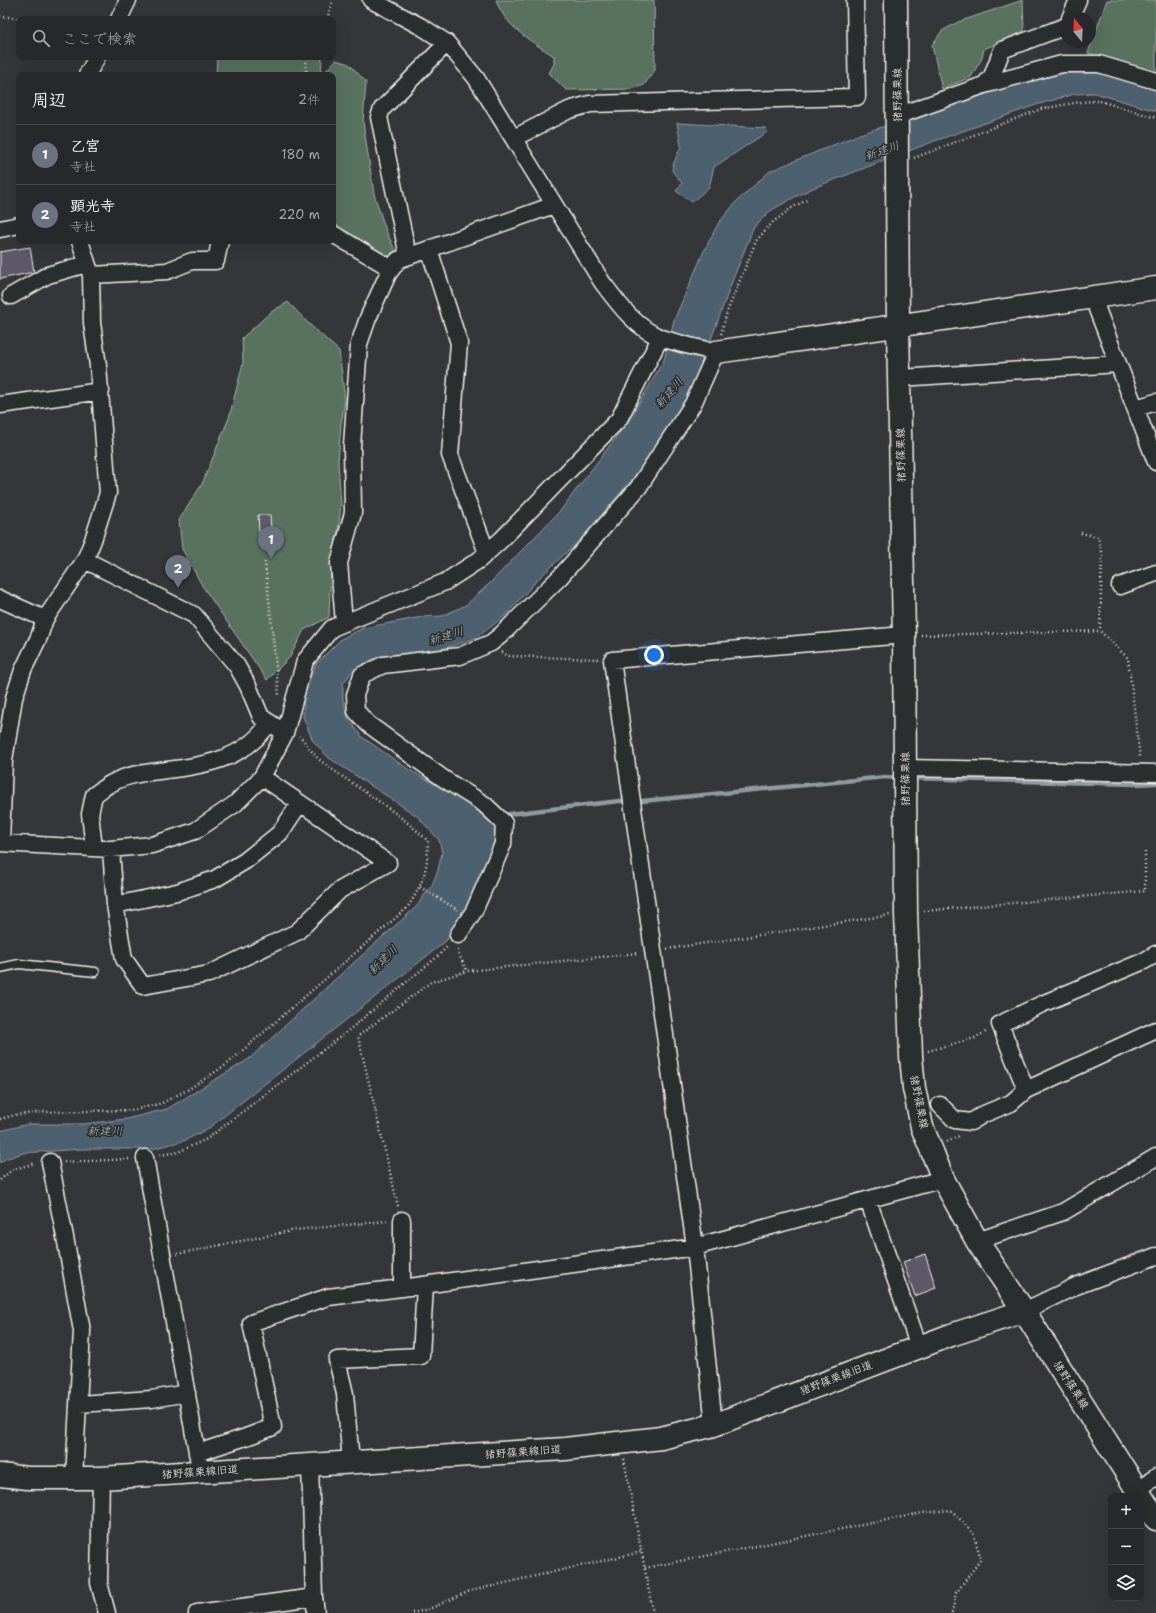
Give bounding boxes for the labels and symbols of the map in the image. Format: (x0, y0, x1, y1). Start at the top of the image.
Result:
north arrow (1060, 12, 1096, 48)
street label: 猪野篠栗線 (890, 68, 905, 123)
water label: 新建川 (862, 137, 902, 165)
water label: 新建川 (651, 374, 687, 412)
street label: 猪野篠栗線 (893, 427, 909, 483)
pin: 1 (258, 526, 284, 559)
pin: 2 (165, 555, 191, 588)
water label: 新建川 (426, 623, 466, 649)
your location (644, 645, 664, 665)
street label: 猪野篠栗線 (898, 752, 913, 807)
water label: 新建川 (365, 942, 401, 978)
street label: 猪野篠栗線 (906, 1074, 932, 1130)
water label: 新建川 (87, 1123, 123, 1139)
street label: 猪野篠栗線旧道 (797, 1357, 875, 1399)
street label: 猪野篠栗線 (1050, 1358, 1092, 1412)
street label: 猪野篠栗線旧道 (484, 1442, 562, 1462)
street label: 猪野篠栗線旧道 (161, 1462, 239, 1482)

